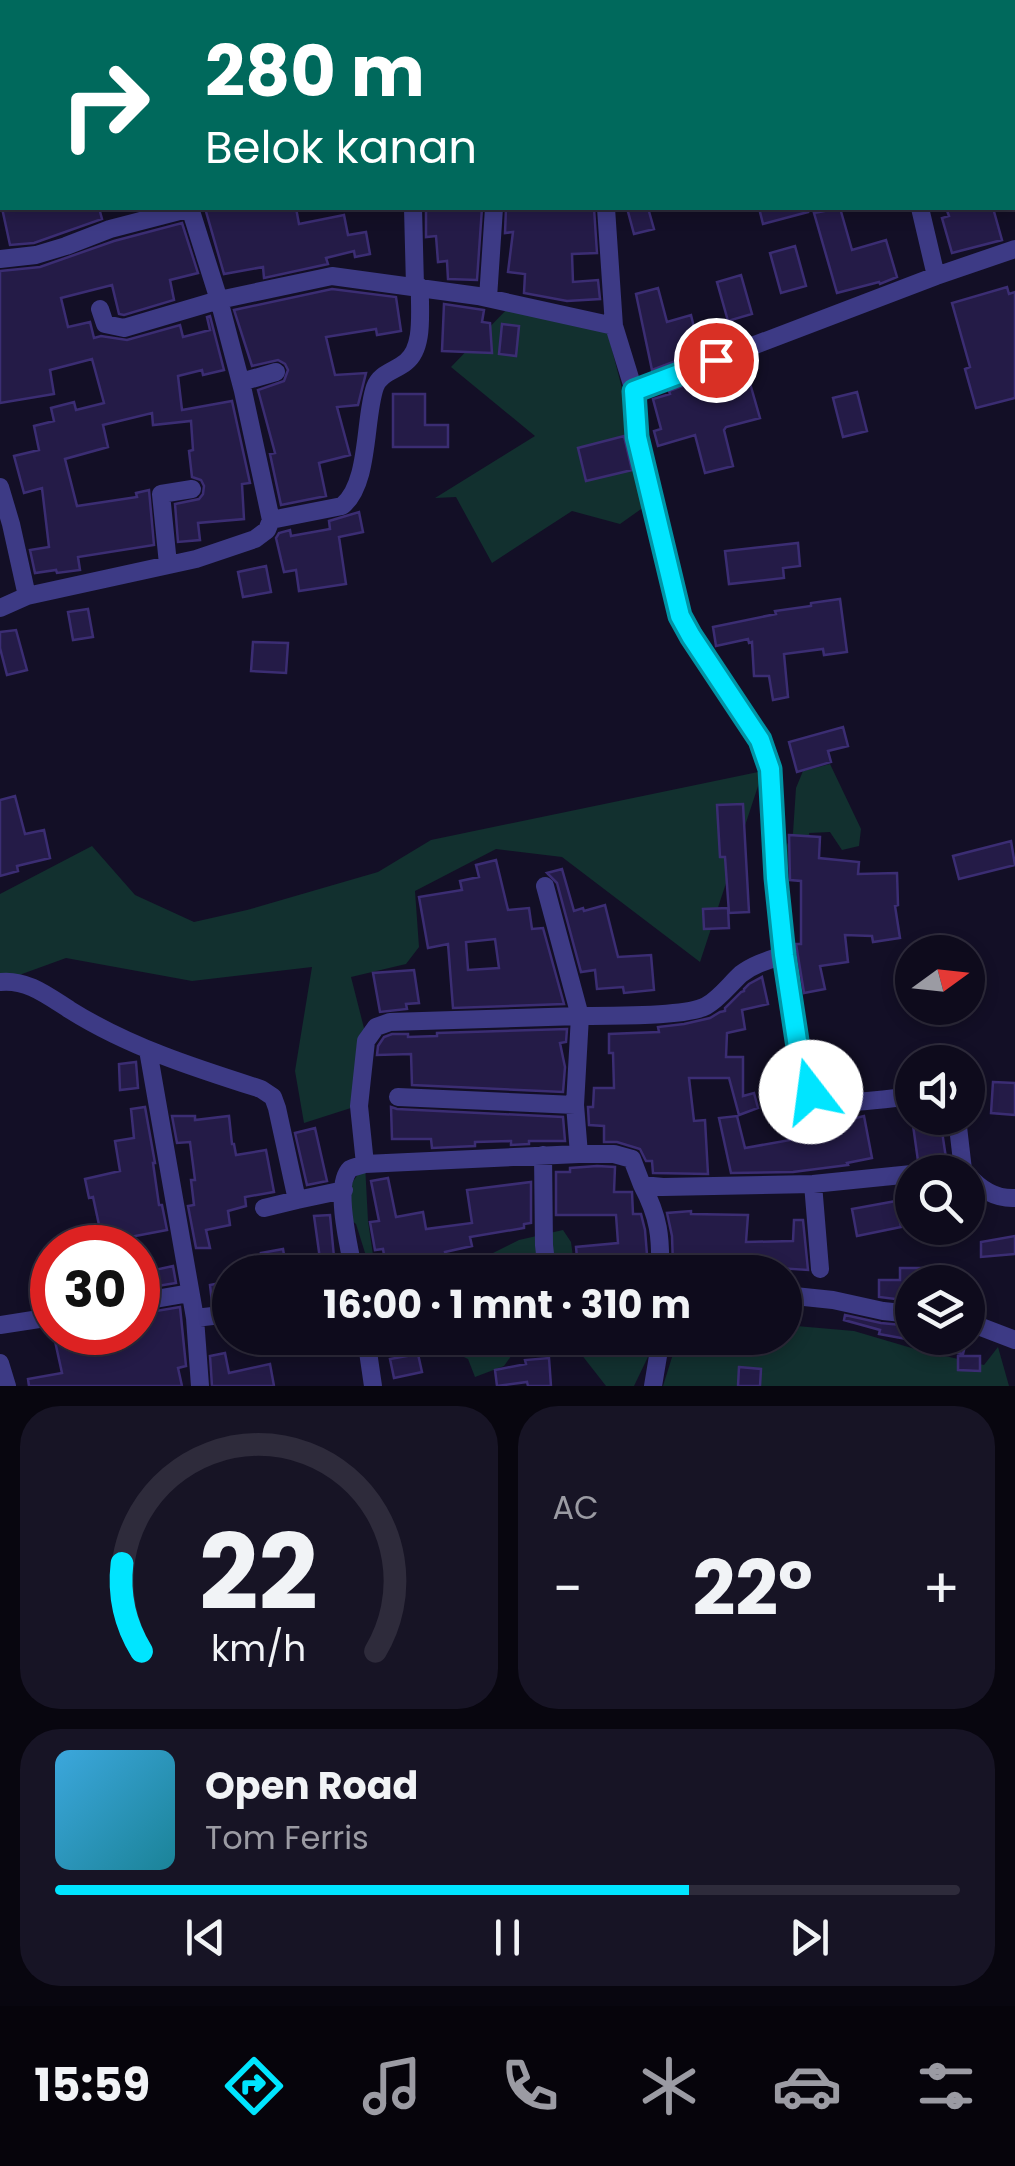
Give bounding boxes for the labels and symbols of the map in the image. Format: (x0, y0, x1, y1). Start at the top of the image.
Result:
pin (674, 318, 759, 403)
north arrow (895, 935, 985, 1025)
position arrow (759, 1040, 863, 1144)
speed limit sign: 30 (30, 1225, 160, 1355)

